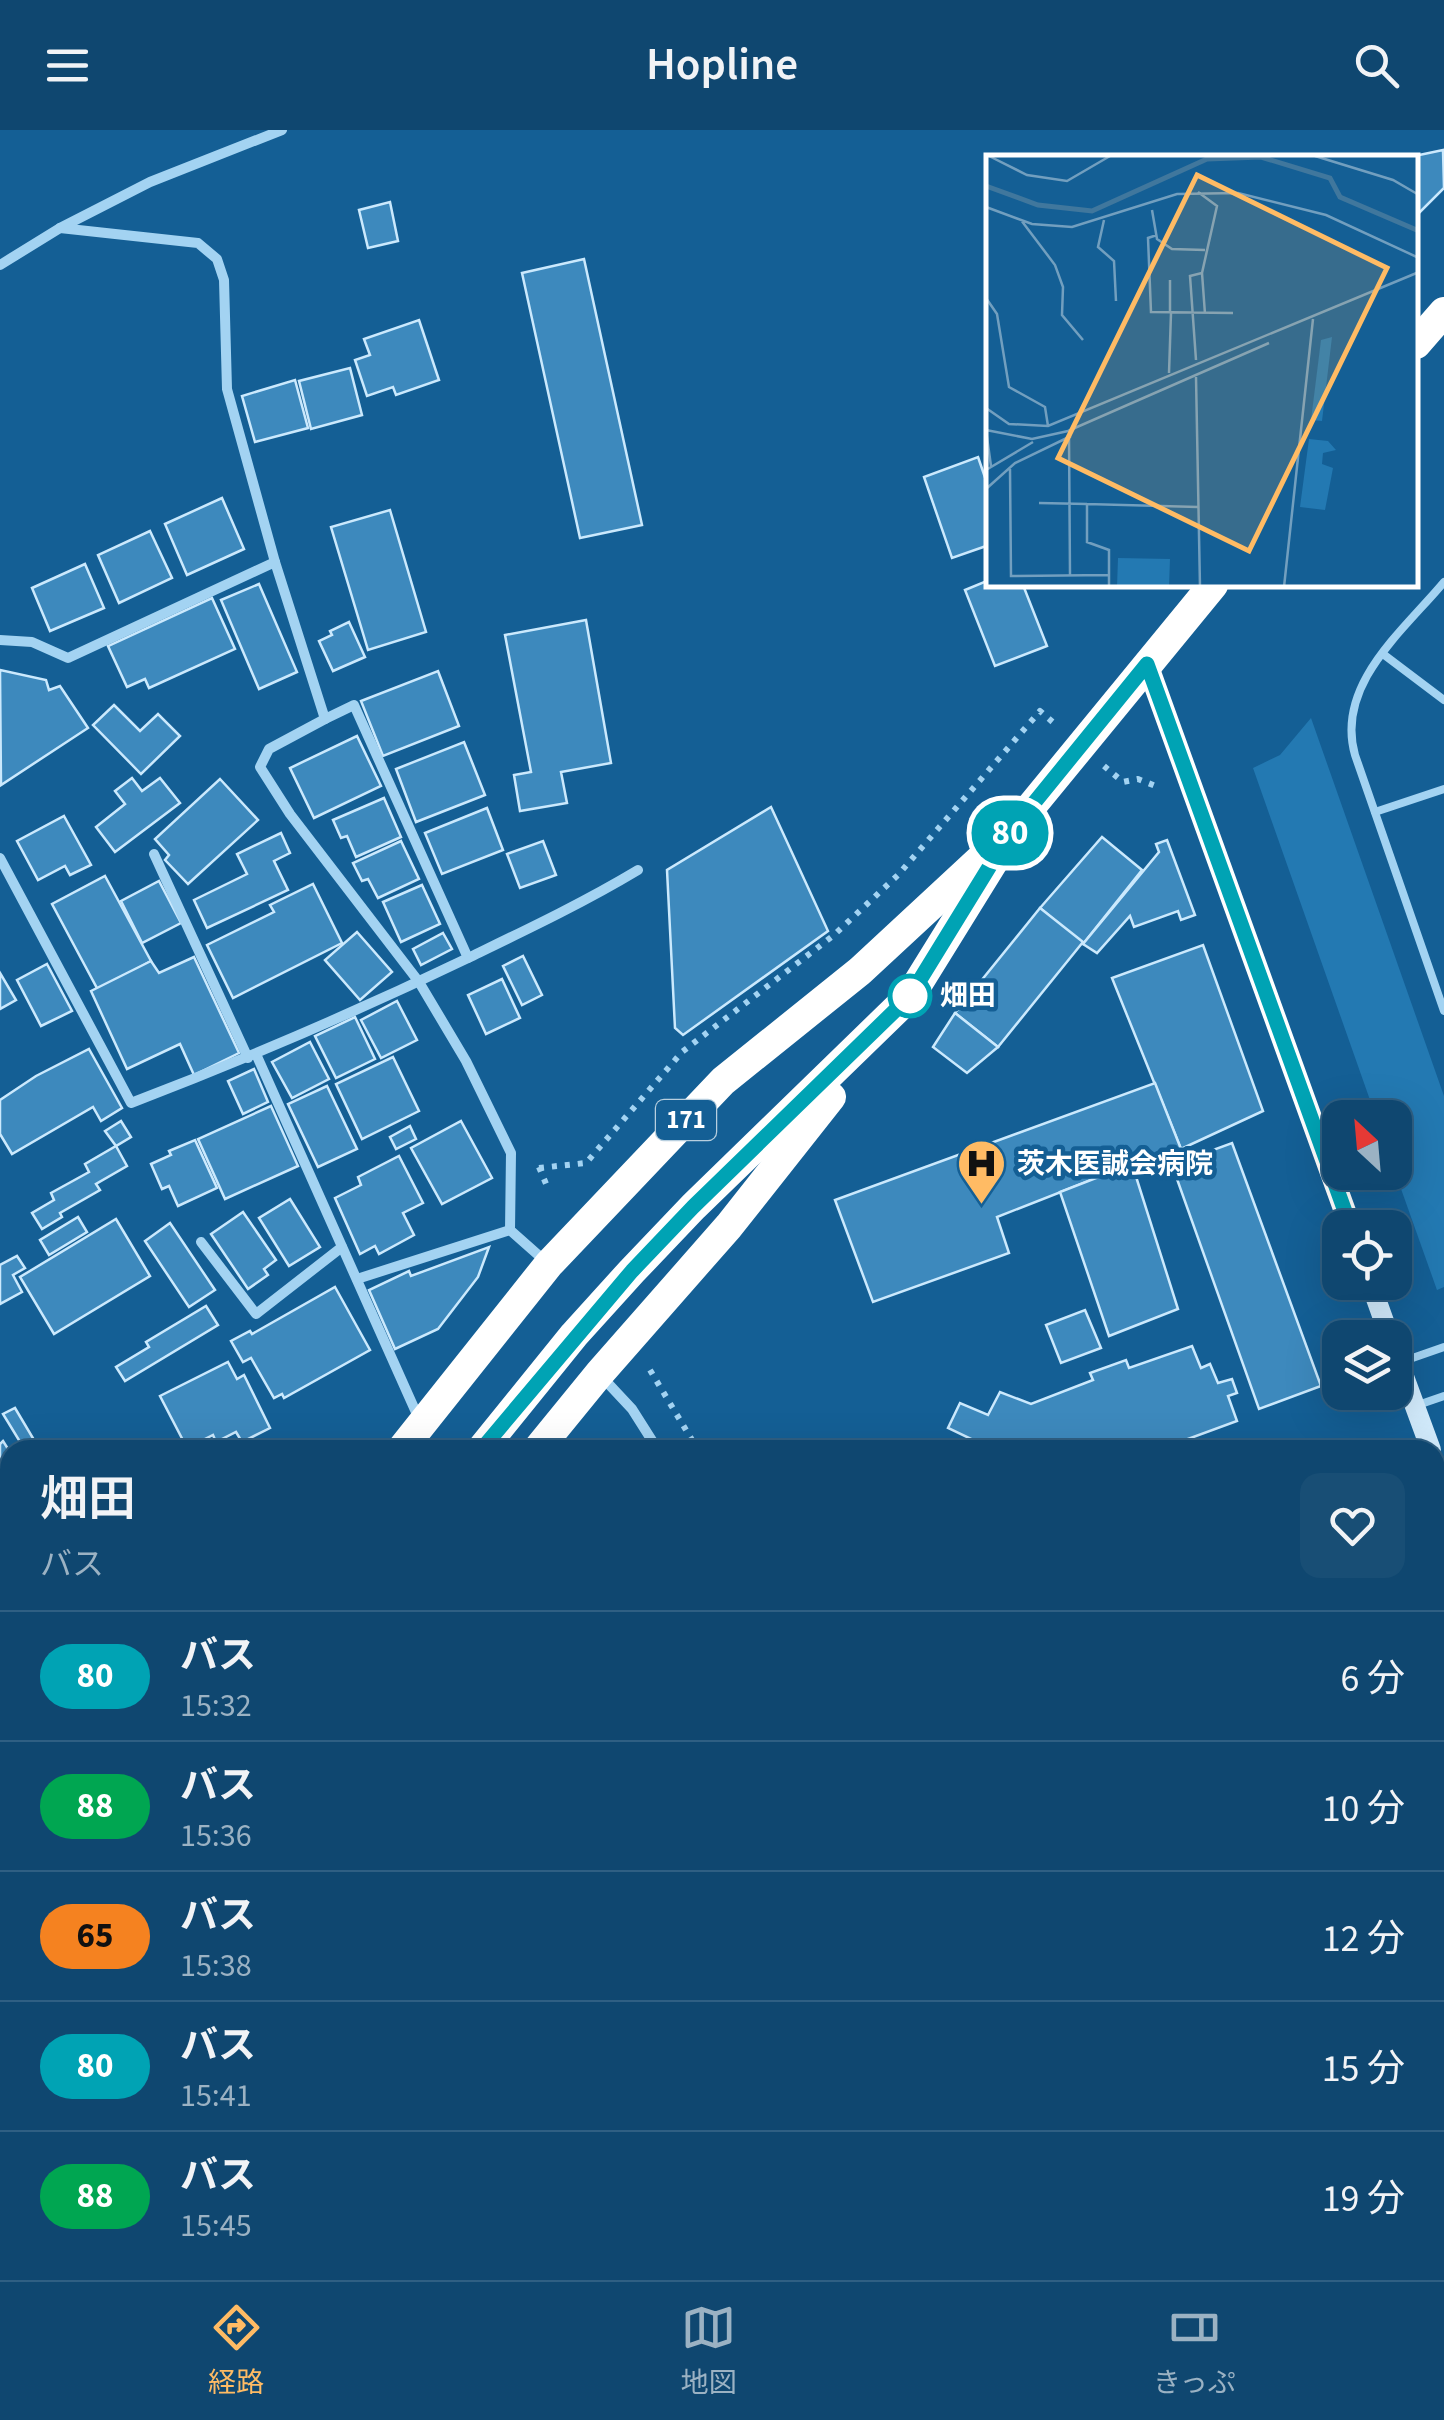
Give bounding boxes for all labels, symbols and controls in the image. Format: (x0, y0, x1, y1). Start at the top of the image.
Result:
text: Hopline (646, 33, 798, 97)
icon: menu (40, 38, 95, 93)
icon: search (1349, 38, 1404, 93)
inset map (986, 155, 1419, 588)
line badge: 80 (965, 800, 1055, 866)
text: 80 (992, 808, 1028, 858)
marker: 畑田 (889, 975, 931, 1017)
place label: 畑田 (940, 976, 996, 1016)
road number: 171 (656, 1100, 716, 1140)
north arrow (1322, 1100, 1412, 1190)
map controls (1322, 1100, 1412, 1410)
hospital icon: 茨木医誠会病院 (956, 1138, 1008, 1206)
place label: 茨木医誠会病院 (1017, 1144, 1213, 1184)
button: locate (1322, 1210, 1412, 1300)
button: layers (1322, 1320, 1412, 1410)
text: 畑田 (40, 1466, 136, 1534)
button: heart (1300, 1473, 1405, 1578)
text: バス (40, 1542, 104, 1588)
text: バス (180, 1629, 256, 1683)
text: 80 (77, 1651, 113, 1701)
text: 6 分 (1341, 1652, 1405, 1706)
text: 15:32 (180, 1683, 252, 1729)
text: バス (180, 1759, 256, 1813)
text: 88 (77, 1781, 113, 1831)
text: 10 分 (1322, 1782, 1405, 1836)
text: 15:36 (180, 1813, 252, 1859)
text: バス (180, 1889, 256, 1943)
text: 65 (77, 1911, 113, 1961)
text: 12 分 (1322, 1912, 1405, 1966)
text: 15:38 (180, 1943, 252, 1989)
text: バス (180, 2019, 256, 2073)
text: 80 (77, 2041, 113, 2091)
text: 15 分 (1322, 2042, 1405, 2096)
text: 15:41 (180, 2073, 252, 2119)
text: バス (180, 2149, 256, 2203)
text: 88 (77, 2171, 113, 2221)
text: 19 分 (1322, 2172, 1405, 2226)
text: 15:45 (180, 2203, 252, 2249)
tab: 経路 (208, 2300, 264, 2403)
tab: 地図 (681, 2300, 737, 2403)
tab: きっぷ (1153, 2300, 1236, 2403)

